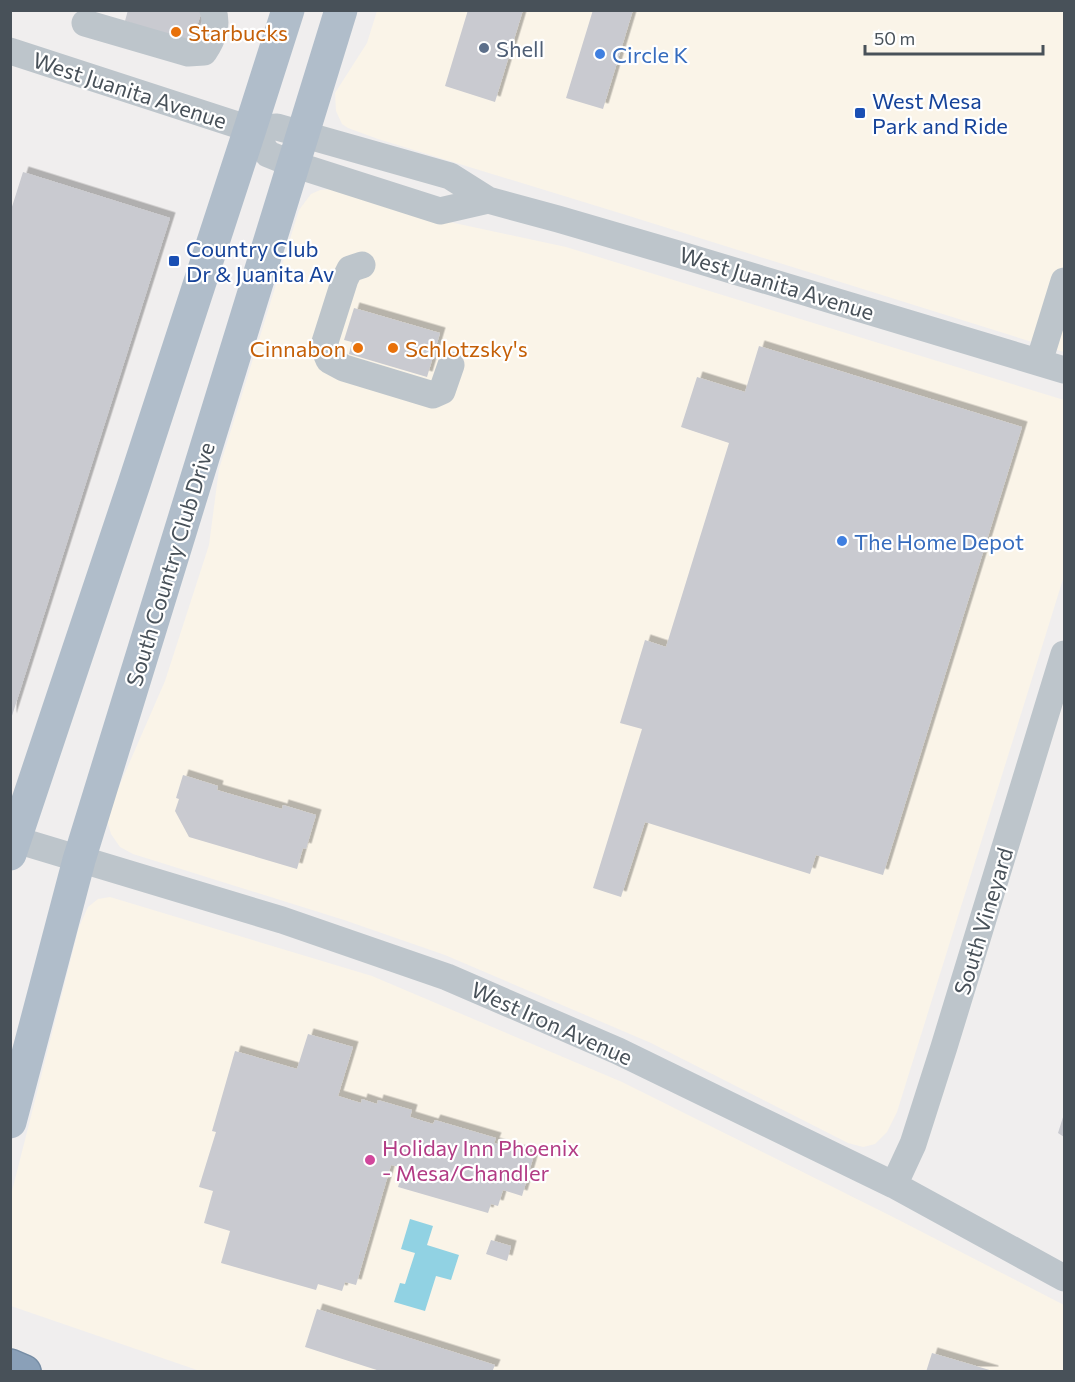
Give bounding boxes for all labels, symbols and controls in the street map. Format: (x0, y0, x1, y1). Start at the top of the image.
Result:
scale bar (865, 18, 1044, 56)
place label: Starbucks (188, 19, 288, 46)
marker: Starbucks (169, 25, 183, 39)
text: 50 m (874, 27, 915, 49)
place label: Shell (496, 35, 544, 62)
marker: Shell (477, 41, 491, 55)
place label: Circle K (612, 41, 688, 68)
street label: West Juanita Avenue (30, 46, 230, 134)
marker: Circle K (593, 47, 607, 61)
place label: West Mesa Park and Ride (872, 87, 1008, 139)
marker: West Mesa Park and Ride (853, 106, 867, 120)
place label: Country Club Dr & Juanita Av (186, 235, 334, 287)
street label: West Juanita Avenue (676, 241, 878, 325)
marker: Country Club Dr & Juanita Av (167, 254, 181, 268)
place label: Cinnabon (250, 335, 346, 362)
place label: Schlotzsky's (405, 335, 528, 362)
marker: Cinnabon (351, 341, 365, 355)
marker: Schlotzsky's (386, 341, 400, 355)
street label: South Country Club Drive (120, 439, 220, 689)
place label: The Home Depot (854, 528, 1024, 555)
marker: The Home Depot (835, 534, 849, 548)
street label: South Vineyard (948, 844, 1018, 998)
street label: West Iron Avenue (467, 975, 637, 1071)
place label: Holiday Inn Phoenix - Mesa/Chandler (382, 1134, 579, 1186)
marker: Holiday Inn Phoenix - Mesa/Chandler (363, 1153, 377, 1167)

